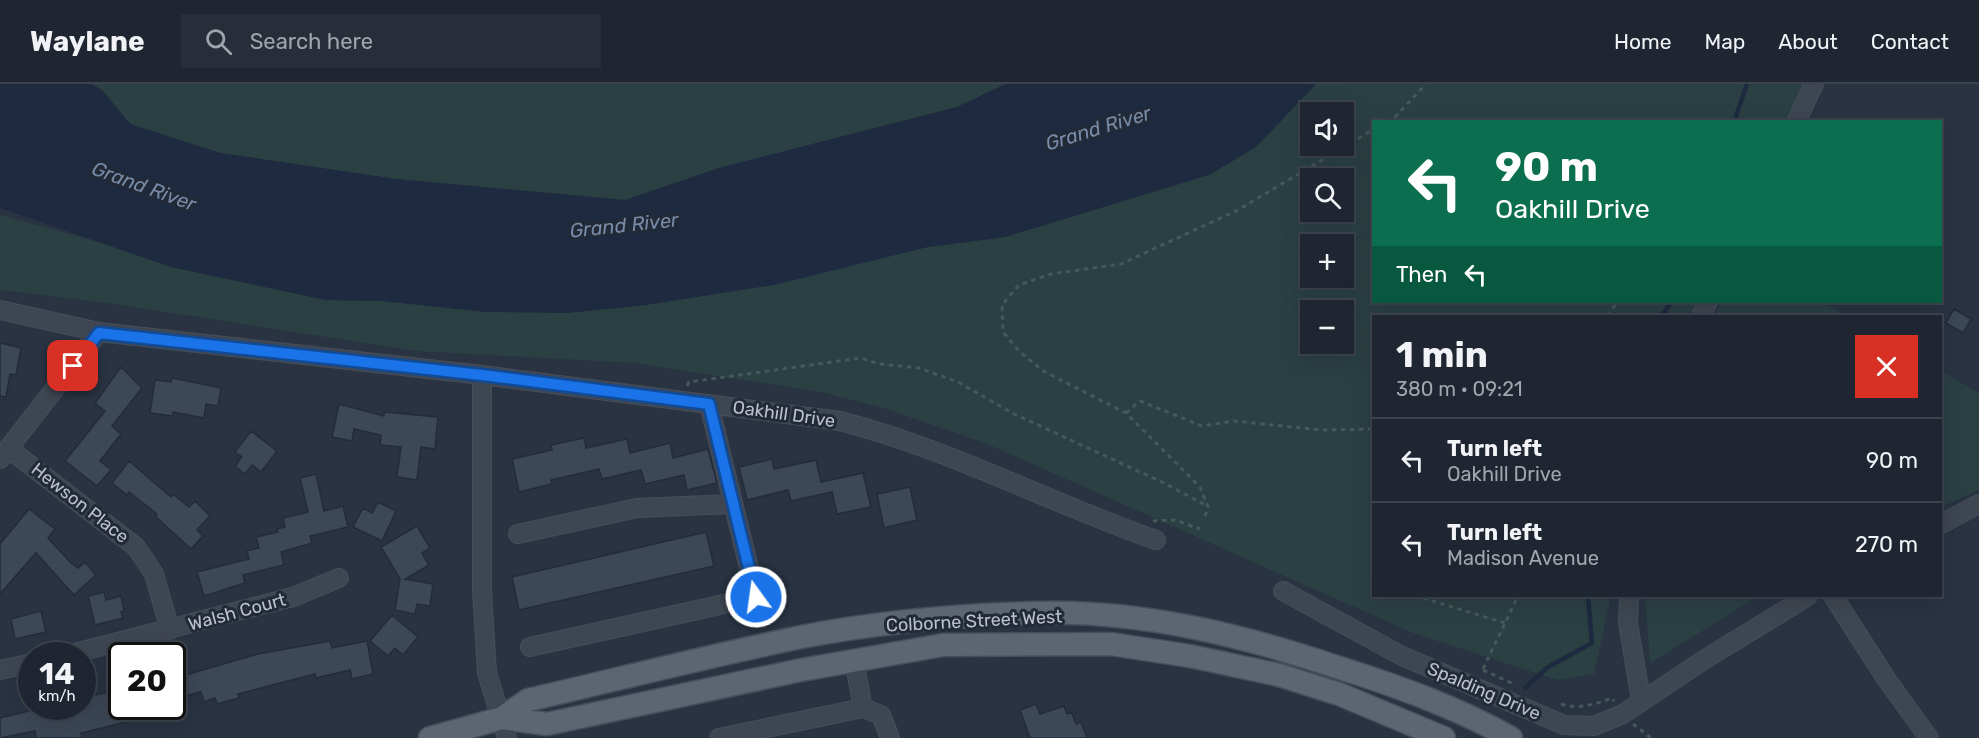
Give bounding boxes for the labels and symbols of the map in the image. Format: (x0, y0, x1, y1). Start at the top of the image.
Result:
water label: Grand River (1042, 100, 1155, 155)
water label: Grand River (88, 156, 201, 216)
water label: Grand River (568, 207, 681, 243)
pin (47, 340, 98, 391)
street label: Oakhill Drive (731, 396, 837, 432)
street label: Hewson Place (27, 458, 133, 548)
position arrow (724, 565, 788, 629)
street label: Walsh Court (186, 588, 288, 636)
street label: Colborne Street West (885, 605, 1063, 637)
speed limit sign: 20 (108, 642, 186, 720)
street label: Spalding Drive (1424, 657, 1544, 725)

